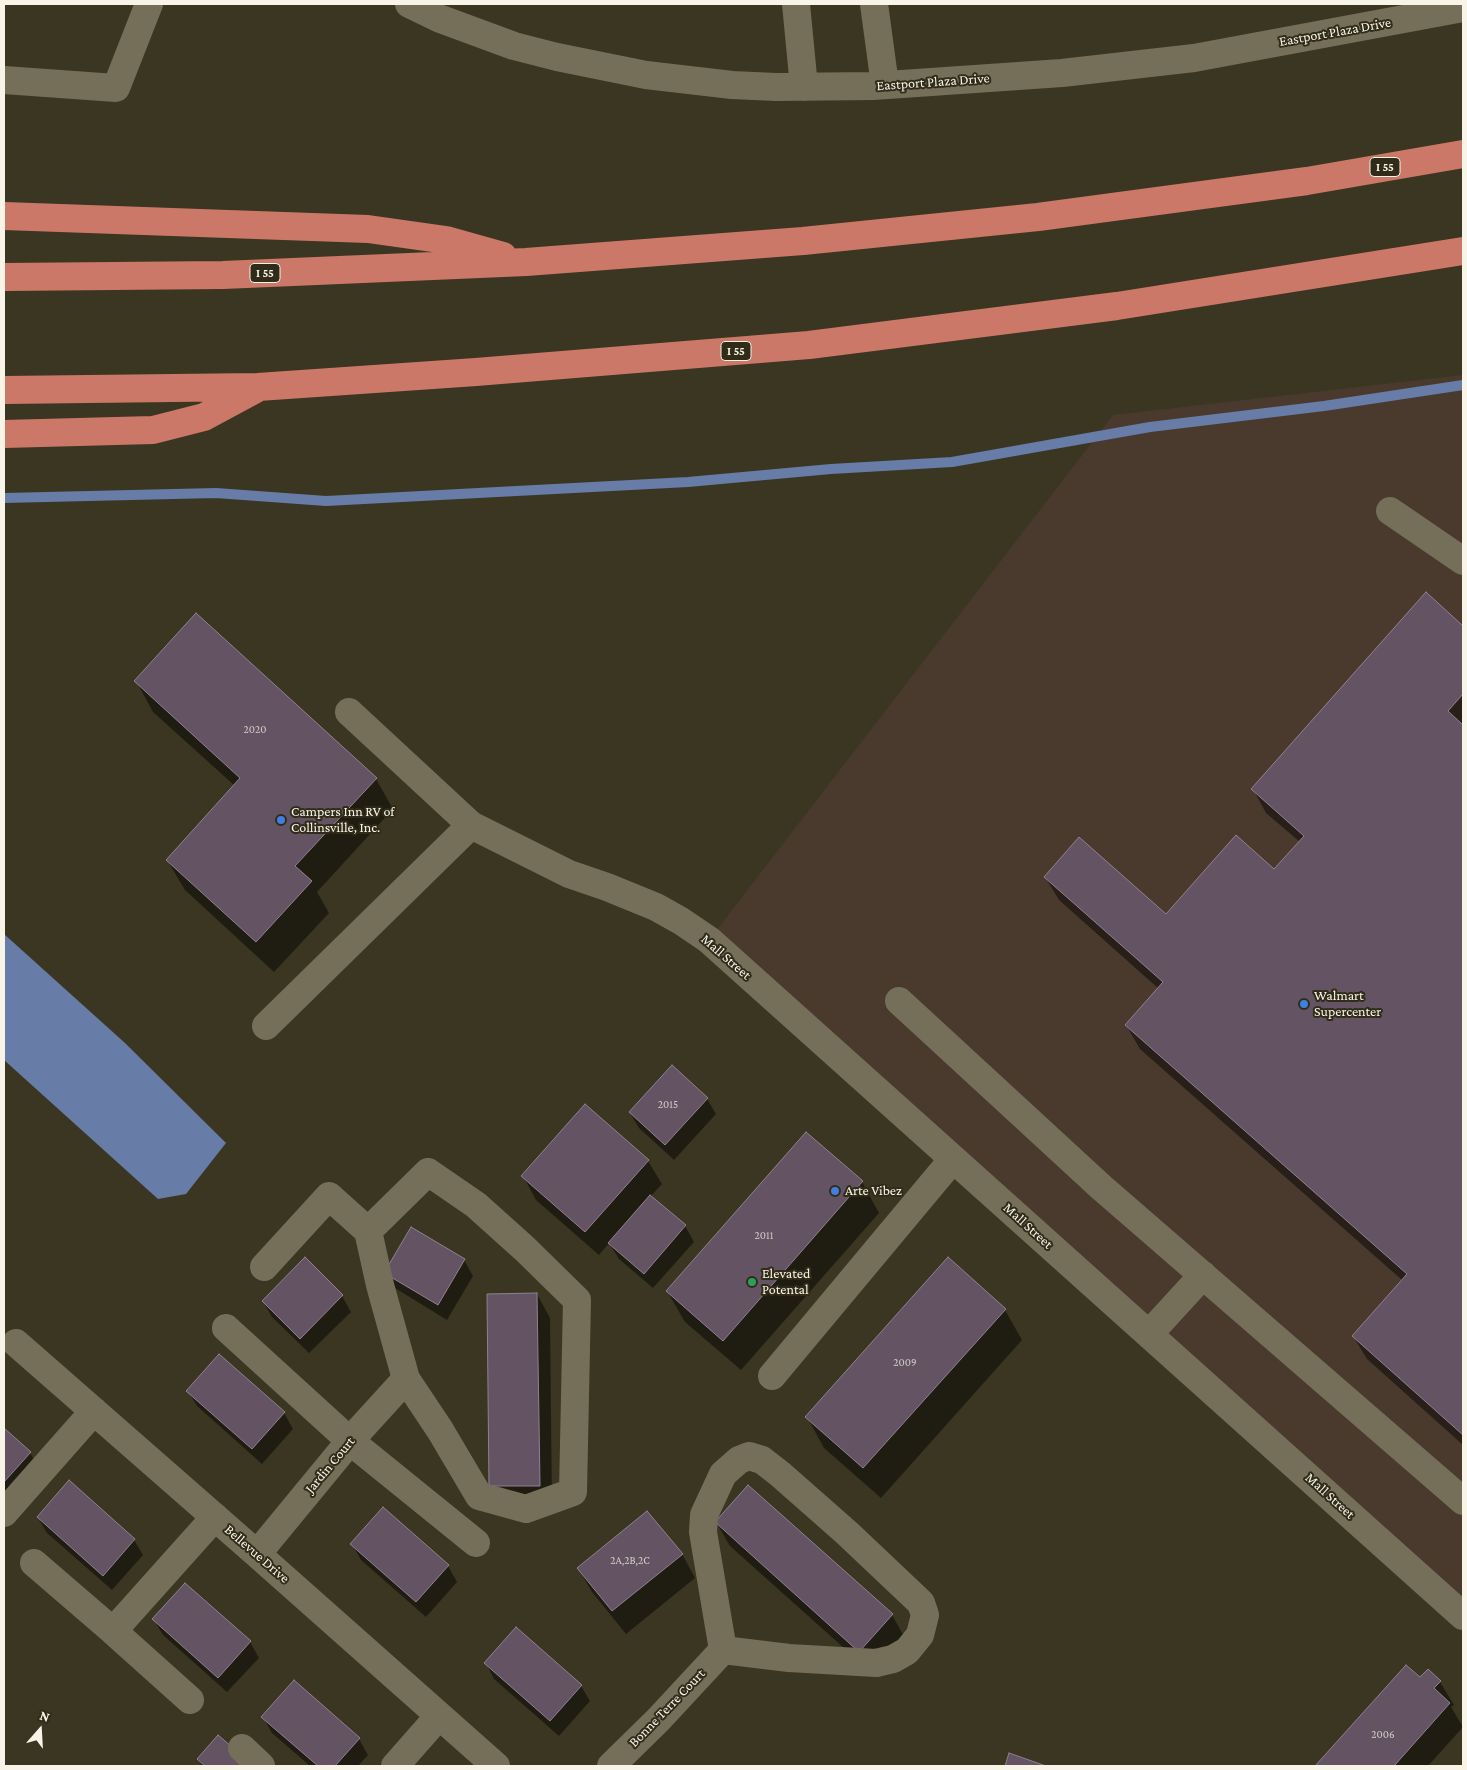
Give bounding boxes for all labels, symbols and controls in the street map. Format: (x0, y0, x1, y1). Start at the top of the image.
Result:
street label: Eastport Plaza Drive (1278, 14, 1392, 50)
street label: Eastport Plaza Drive (876, 70, 990, 94)
road number: I 55 (1370, 158, 1400, 176)
road number: I 55 (250, 264, 280, 282)
road number: I 55 (721, 342, 751, 361)
house number: 2020 (244, 723, 266, 737)
place label: Campers Inn RV of Collinsville, Inc. (291, 804, 395, 836)
marker: Campers Inn RV of Collinsville, Inc. (275, 814, 287, 826)
street label: Mall Street (698, 931, 754, 983)
place label: Walmart Supercenter (1314, 988, 1381, 1020)
marker: Walmart Supercenter (1298, 998, 1310, 1010)
house number: 2015 (658, 1098, 678, 1112)
place label: Arte Vibez (845, 1183, 902, 1199)
marker: Arte Vibez (829, 1185, 841, 1197)
street label: Mall Street (1000, 1199, 1056, 1253)
house number: 2011 (755, 1229, 773, 1243)
place label: Elevated Potental (762, 1266, 810, 1298)
marker: Elevated Potental (746, 1276, 758, 1288)
house number: 2009 (893, 1356, 917, 1370)
street label: Jardin Court (302, 1433, 358, 1497)
street label: Mall Street (1302, 1469, 1358, 1523)
street label: Bellevue Drive (221, 1521, 293, 1587)
house number: 2A,2B,2C (610, 1554, 650, 1568)
street label: Bonne Terre Court (625, 1665, 709, 1751)
north arrow (15, 1705, 65, 1755)
text: N (38, 1707, 52, 1725)
house number: 2006 (1371, 1728, 1395, 1742)

